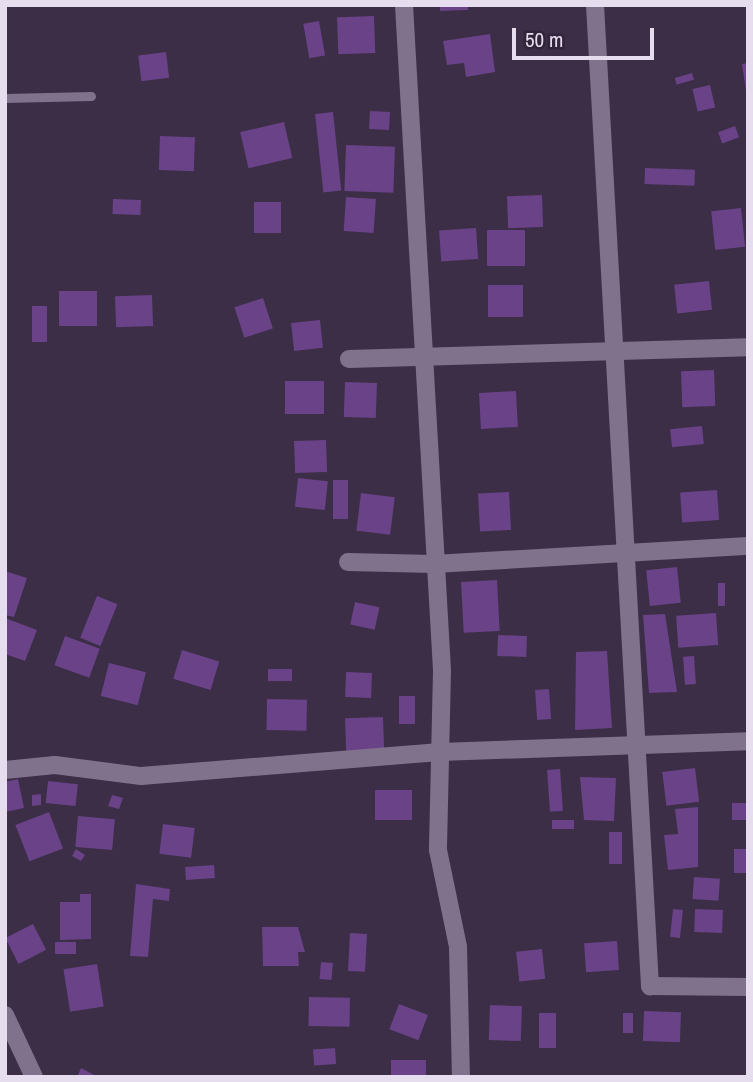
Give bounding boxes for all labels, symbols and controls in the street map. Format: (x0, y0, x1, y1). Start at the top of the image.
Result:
scale bar (515, 14, 657, 58)
text: 50 m (525, 25, 563, 54)

